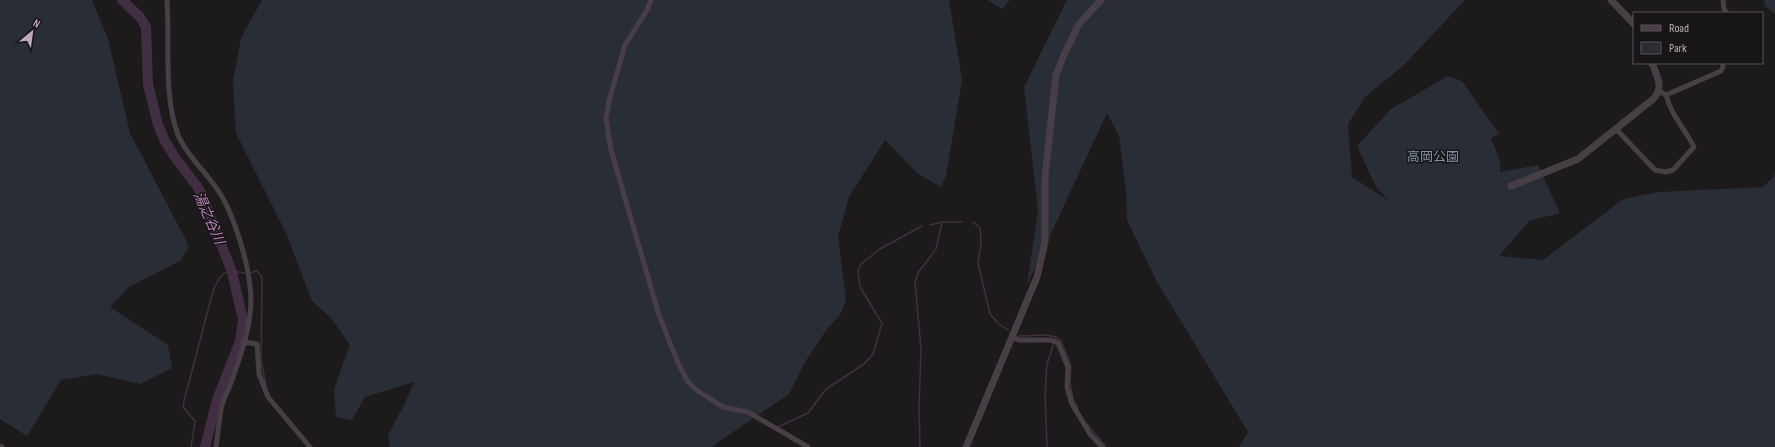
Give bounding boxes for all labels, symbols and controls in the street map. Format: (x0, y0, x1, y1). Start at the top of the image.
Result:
north arrow (12, 12, 52, 52)
legend (1633, 12, 1763, 64)
text: N (31, 17, 42, 31)
text: Road (1669, 21, 1689, 36)
text: Park (1669, 41, 1687, 56)
park label: 高岡公園 (1407, 149, 1459, 165)
water label: 湯之谷川 (190, 189, 229, 249)

